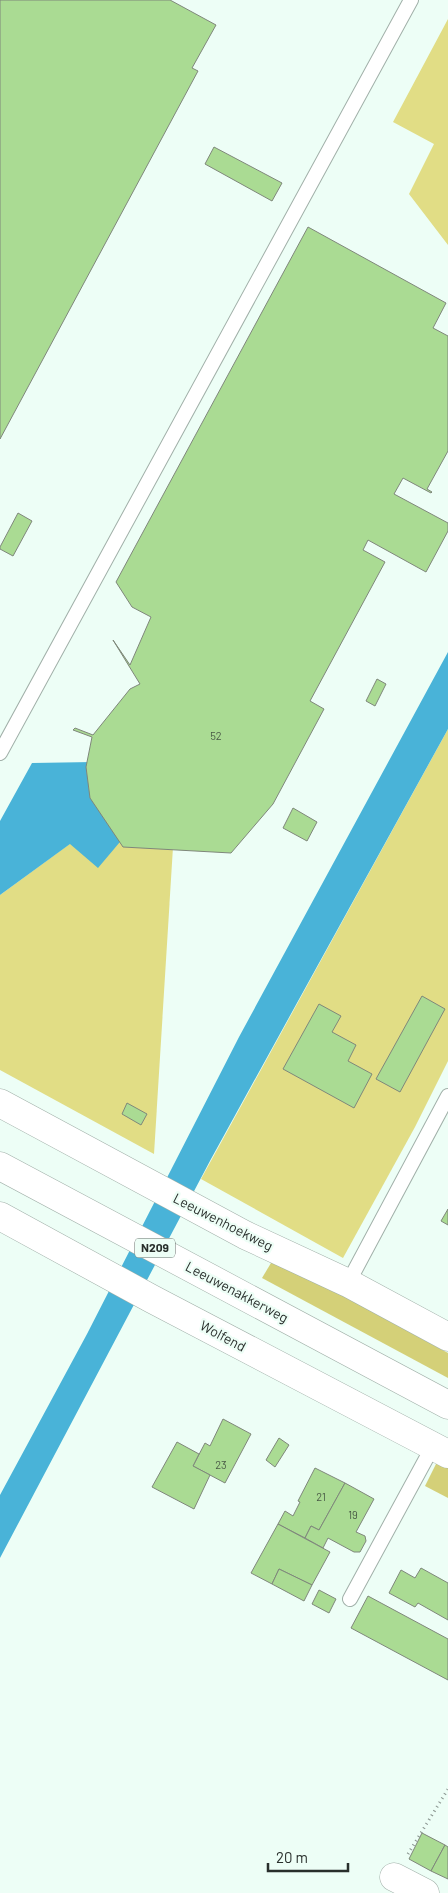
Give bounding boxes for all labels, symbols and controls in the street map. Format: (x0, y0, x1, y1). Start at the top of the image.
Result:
house number: 52 (210, 729, 222, 742)
street label: Leeuwenhoekweg (171, 1189, 276, 1254)
road number: N209 (135, 1238, 175, 1258)
street label: Leeuwenakkerweg (183, 1257, 292, 1326)
street label: Wolfend (197, 1316, 249, 1355)
house number: 23 (215, 1458, 227, 1471)
house number: 21 (316, 1490, 326, 1503)
house number: 19 (348, 1508, 358, 1521)
scale bar (268, 1840, 348, 1872)
text: 20 m (276, 1848, 308, 1866)

